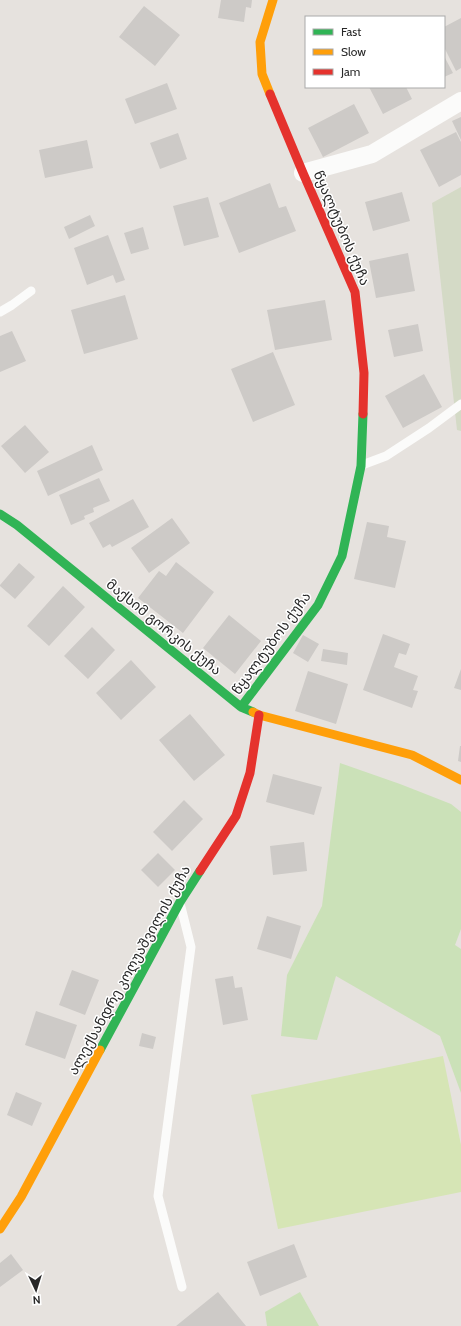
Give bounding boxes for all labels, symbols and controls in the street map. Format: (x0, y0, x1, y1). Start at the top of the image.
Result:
legend (305, 16, 445, 88)
text: Fast (341, 24, 361, 39)
text: Slow (341, 44, 366, 59)
text: Jam (340, 64, 360, 79)
street label: წყალტუბოს ქუჩა (310, 168, 374, 288)
street label: მაქსიმ გორკის ქუჩა (103, 575, 225, 679)
street label: წყალტუბოს ქუჩა (228, 588, 314, 698)
street label: ალექსანდრე კოღუაშვილის ქუჩა (64, 862, 194, 1078)
north arrow (16, 1270, 56, 1310)
text: N (32, 1293, 41, 1307)

